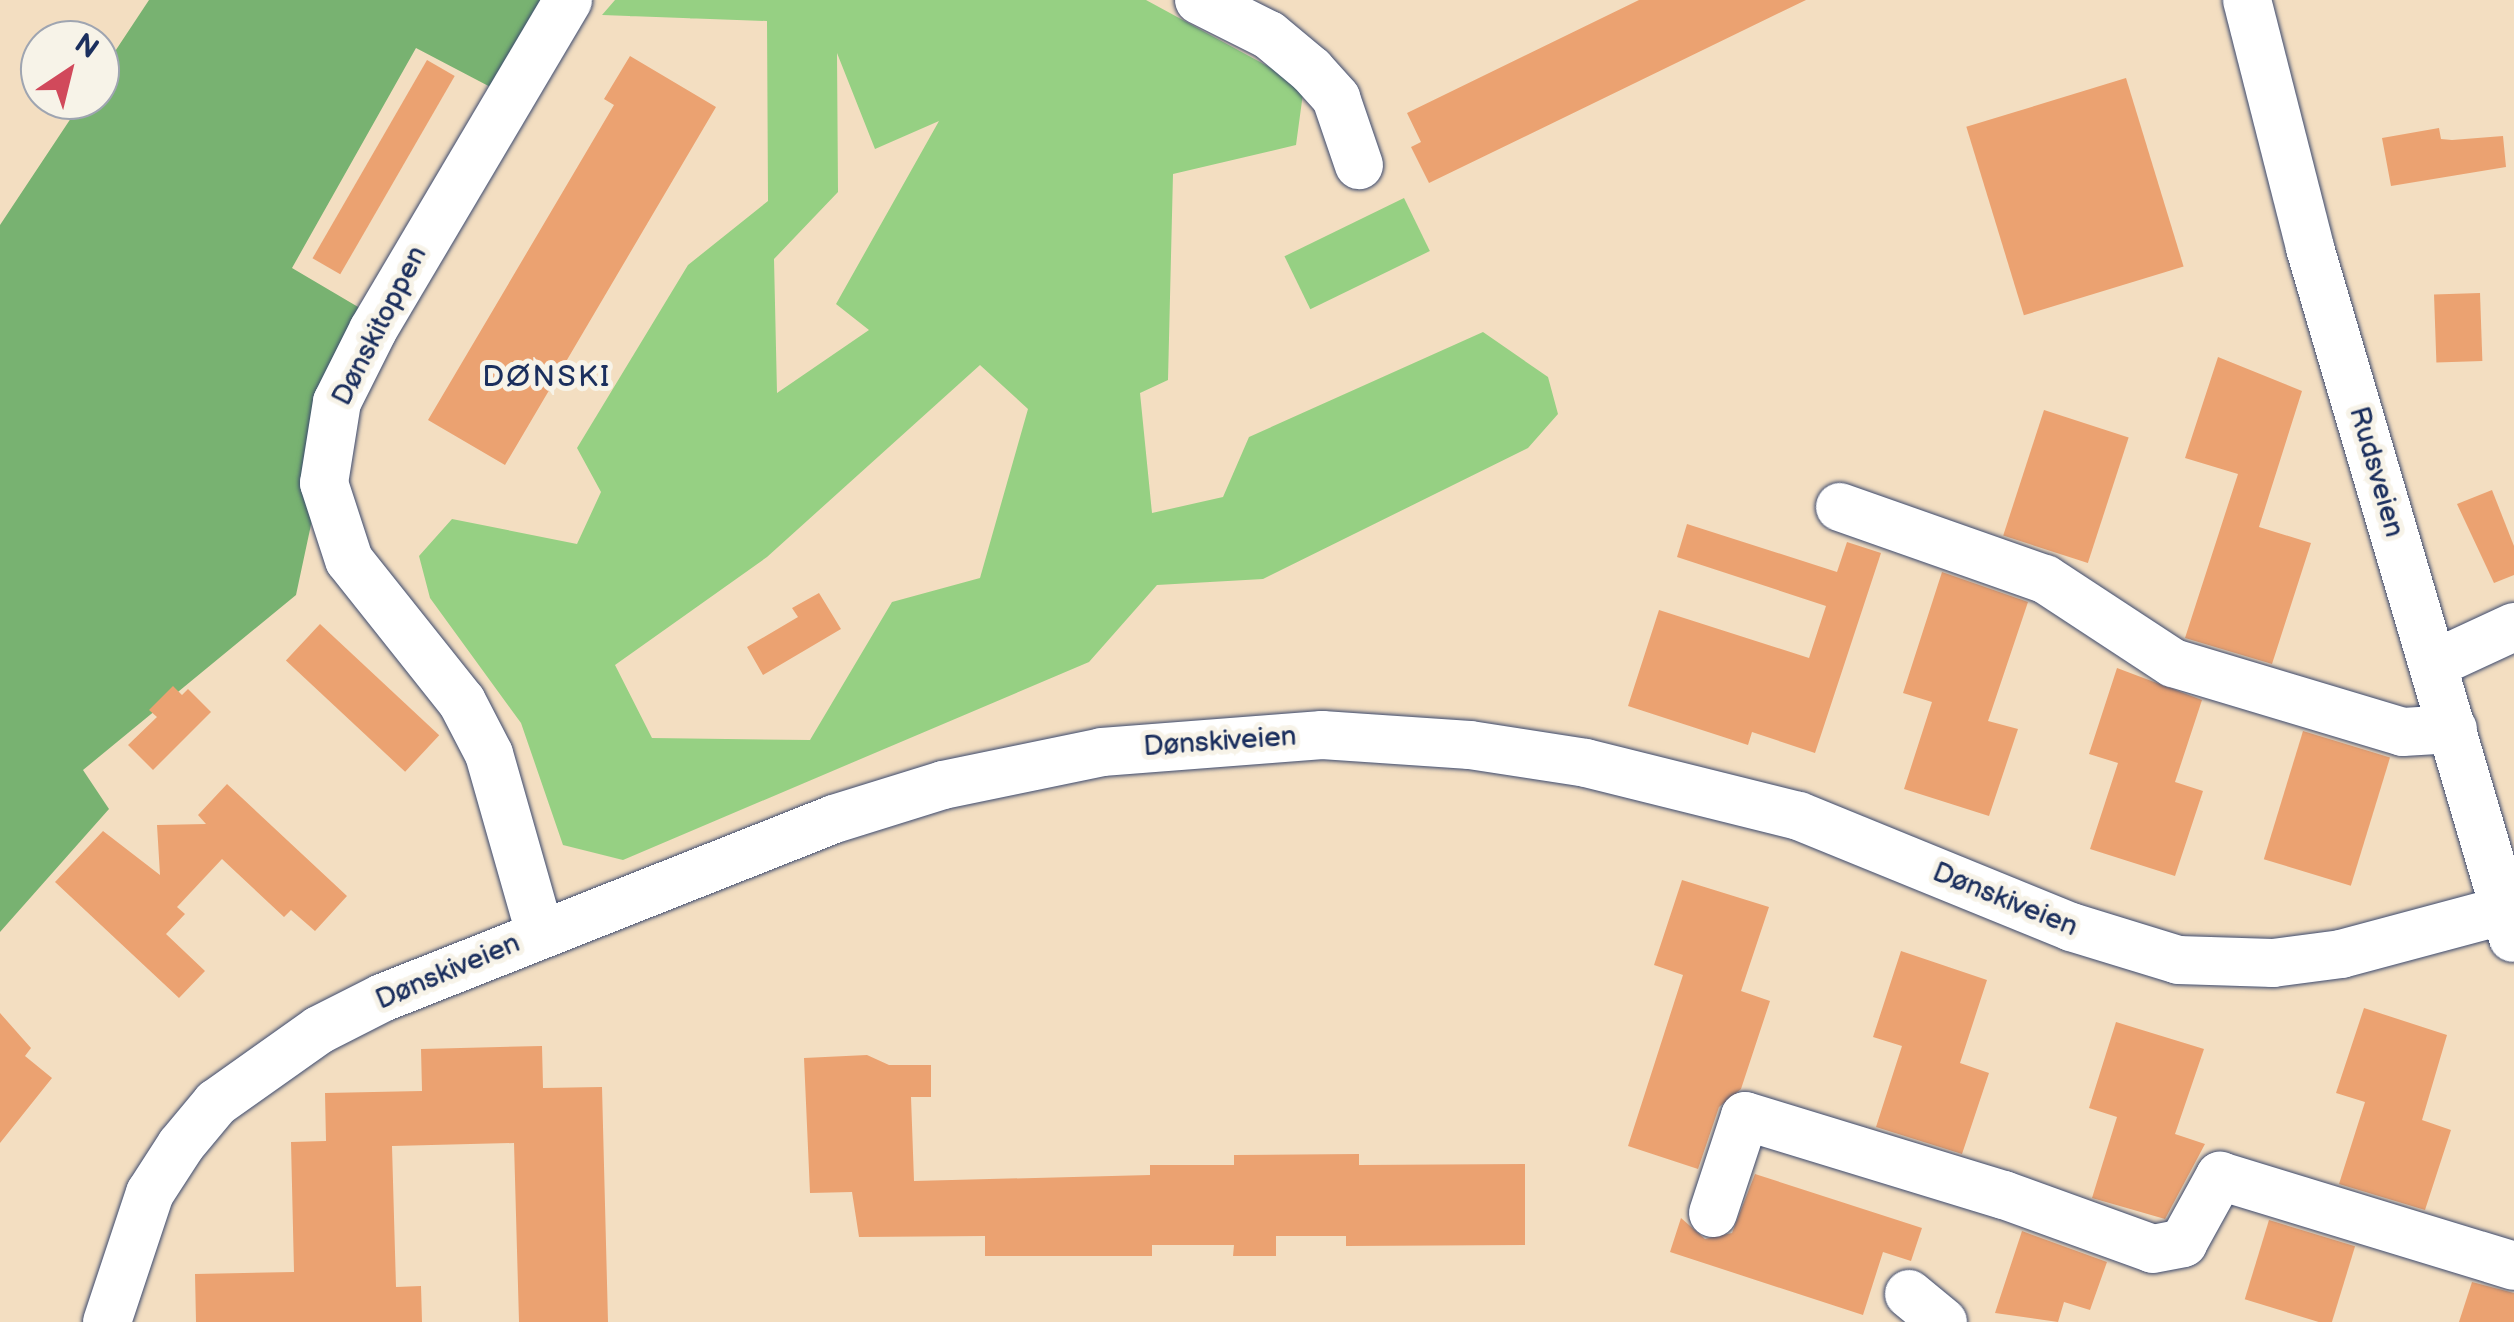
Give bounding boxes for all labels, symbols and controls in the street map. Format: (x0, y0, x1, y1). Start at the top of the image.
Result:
north arrow (20, 20, 120, 120)
text: N (68, 27, 104, 66)
street label: Dønskitoppen (325, 241, 435, 411)
district label: DØNSKI (482, 359, 612, 395)
street label: Rudsveien (2341, 403, 2411, 541)
street label: Dønskiveien (1142, 720, 1298, 764)
street label: Dønskiveien (1928, 856, 2082, 944)
street label: Dønskiveien (371, 927, 525, 1017)

